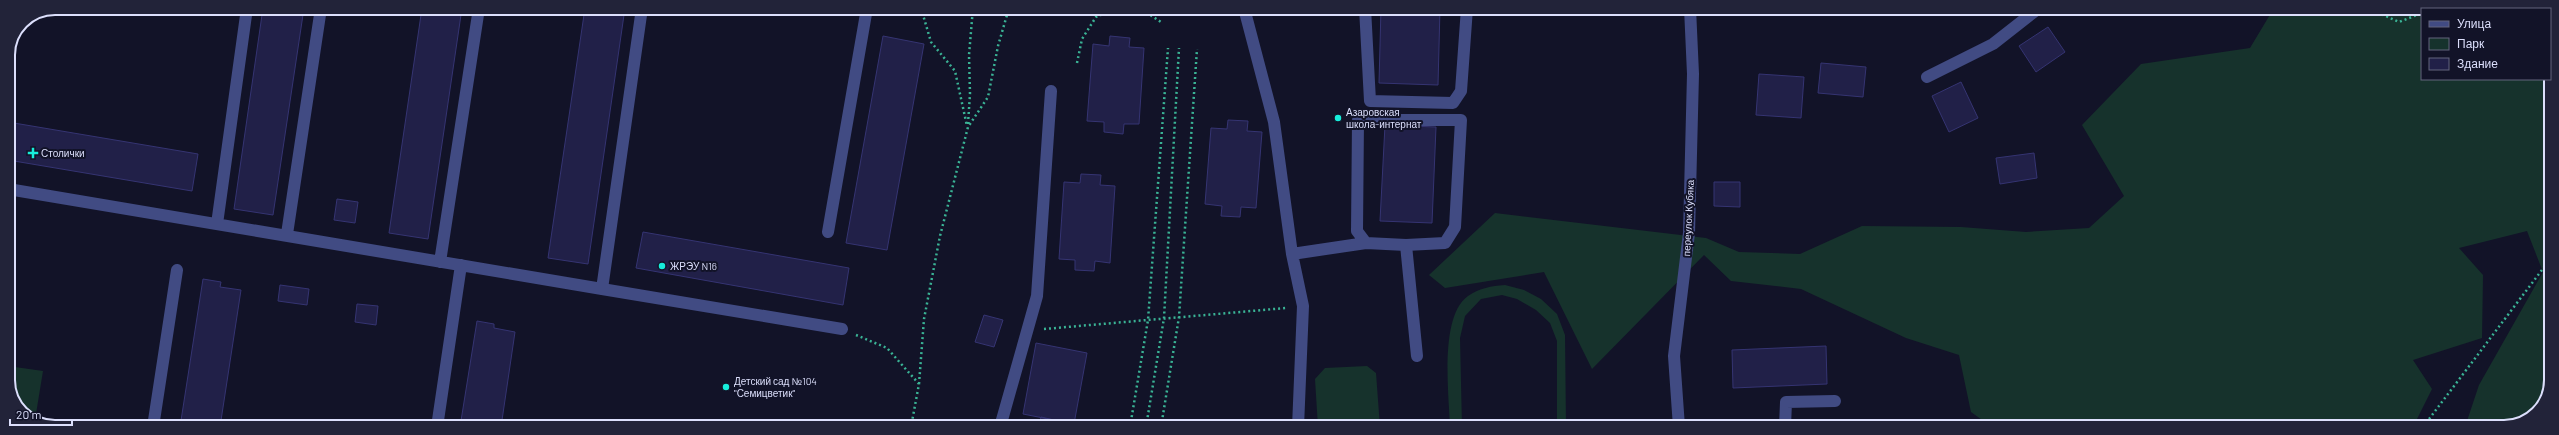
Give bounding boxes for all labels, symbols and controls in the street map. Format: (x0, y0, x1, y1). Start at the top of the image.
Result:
legend (2421, 8, 2551, 80)
text: Улица (2457, 16, 2491, 31)
text: Парк (2457, 36, 2485, 51)
text: Здание (2457, 56, 2498, 71)
place label: Азаровская школа-интернат (1346, 106, 1422, 130)
marker: Азаровская школа-интернат (1333, 113, 1343, 123)
place label: Столички (41, 147, 85, 159)
marker: Столички (28, 148, 38, 158)
street label: переулок Кубяка (1680, 179, 1696, 257)
place label: ЖРЭУ N16 (670, 260, 717, 272)
marker: ЖРЭУ N16 (657, 261, 667, 271)
place label: Детский сад №104 "Семицветик" (734, 375, 817, 399)
marker: Детский сад №104 "Семицветик" (721, 382, 731, 392)
scale bar (10, 401, 72, 427)
text: 20 m (16, 407, 42, 421)

